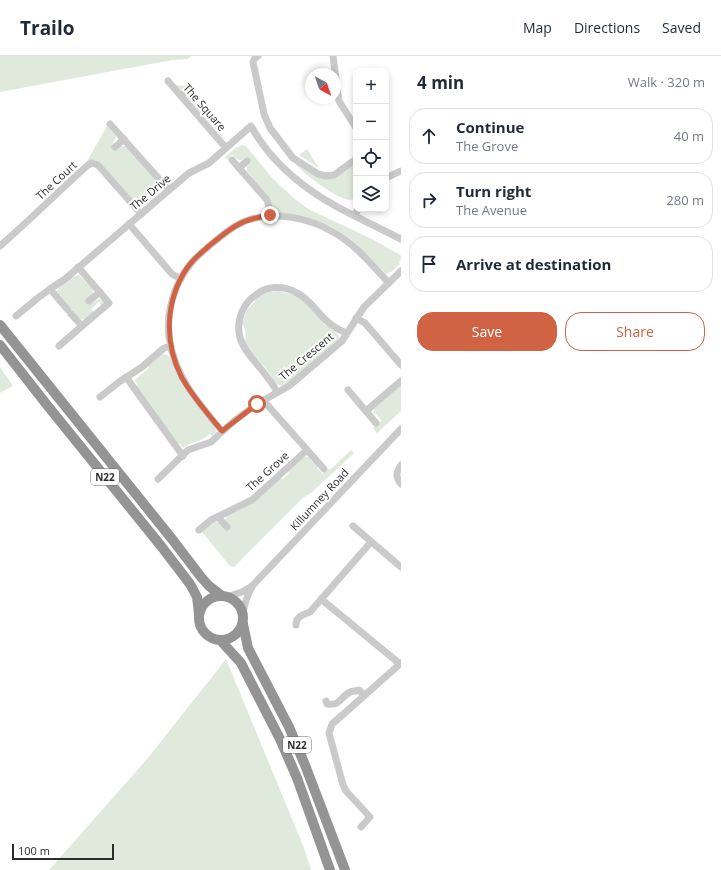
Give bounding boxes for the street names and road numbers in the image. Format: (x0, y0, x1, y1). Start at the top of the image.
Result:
street label: The Square (180, 80, 230, 134)
street label: The Court (32, 157, 80, 203)
street label: The Drive (127, 171, 173, 213)
street label: The Crescent (276, 329, 336, 383)
street label: The Grove (242, 448, 292, 494)
street label: Killumney Road (286, 465, 352, 533)
road number: N22 (91, 469, 119, 485)
road number: N22 (283, 737, 311, 753)

